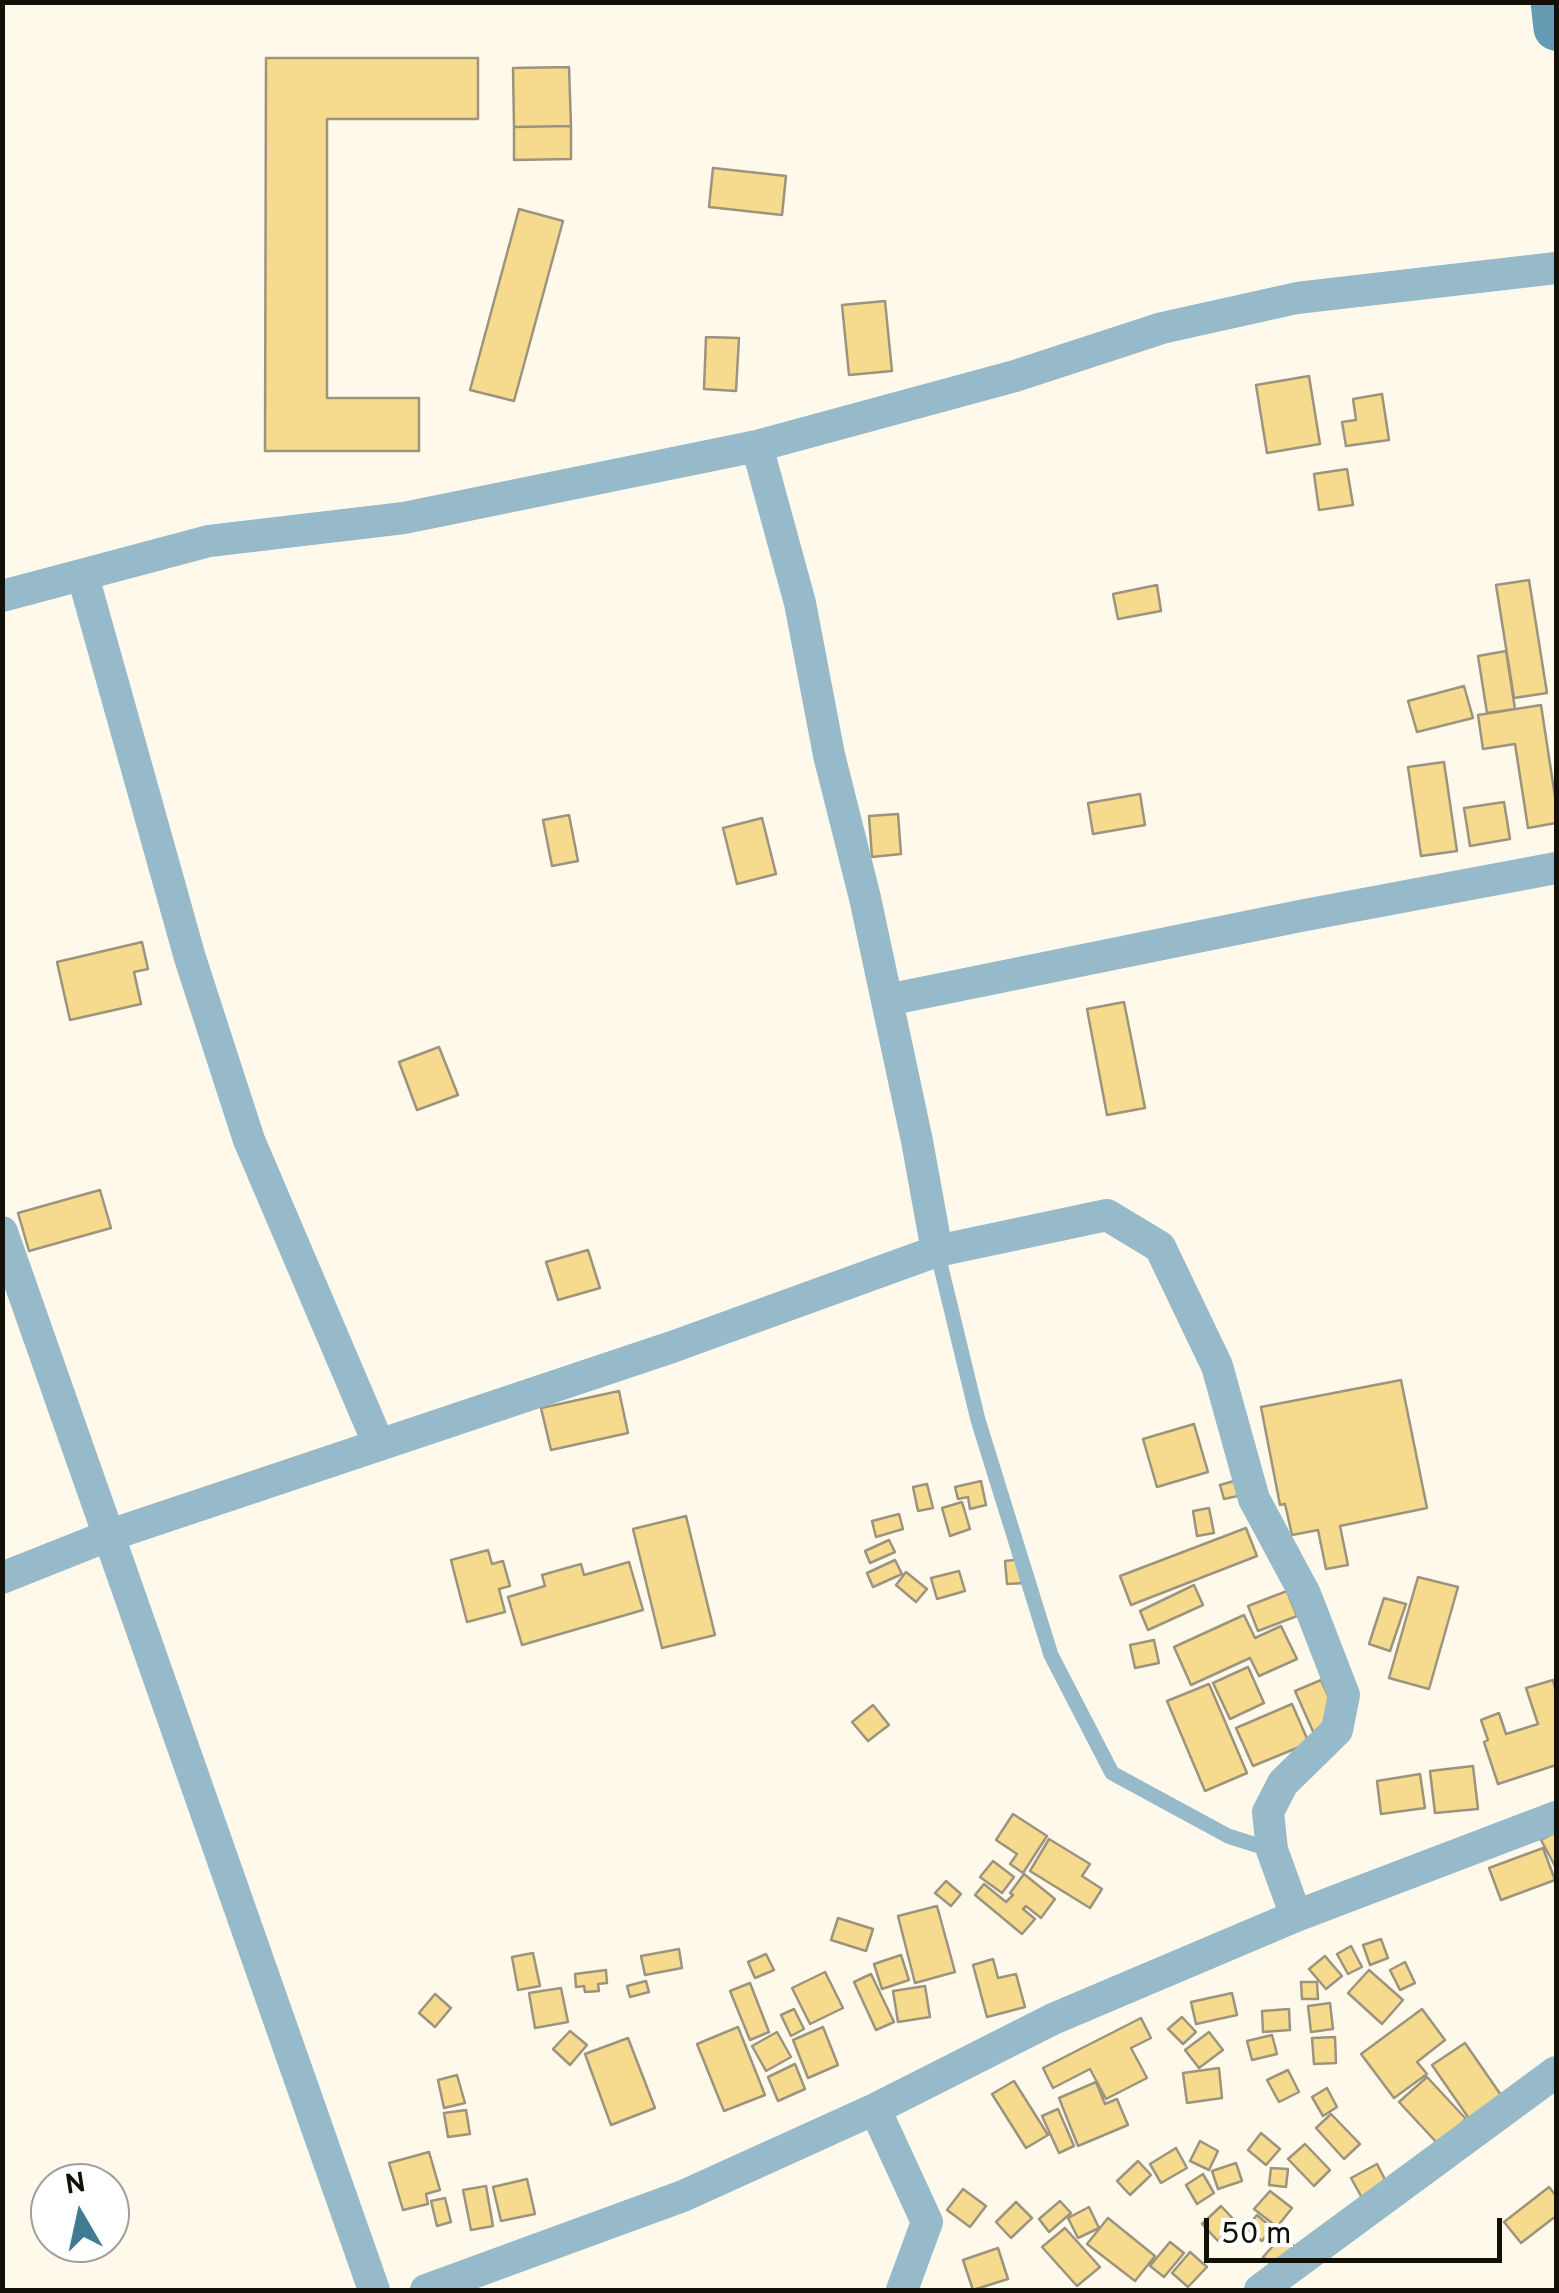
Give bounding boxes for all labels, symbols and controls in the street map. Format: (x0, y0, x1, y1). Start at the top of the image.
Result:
north arrow (30, 2163, 130, 2263)
text: N (63, 2166, 88, 2205)
scale bar (1209, 2198, 1506, 2260)
text: 50 m (1221, 2217, 1291, 2254)

